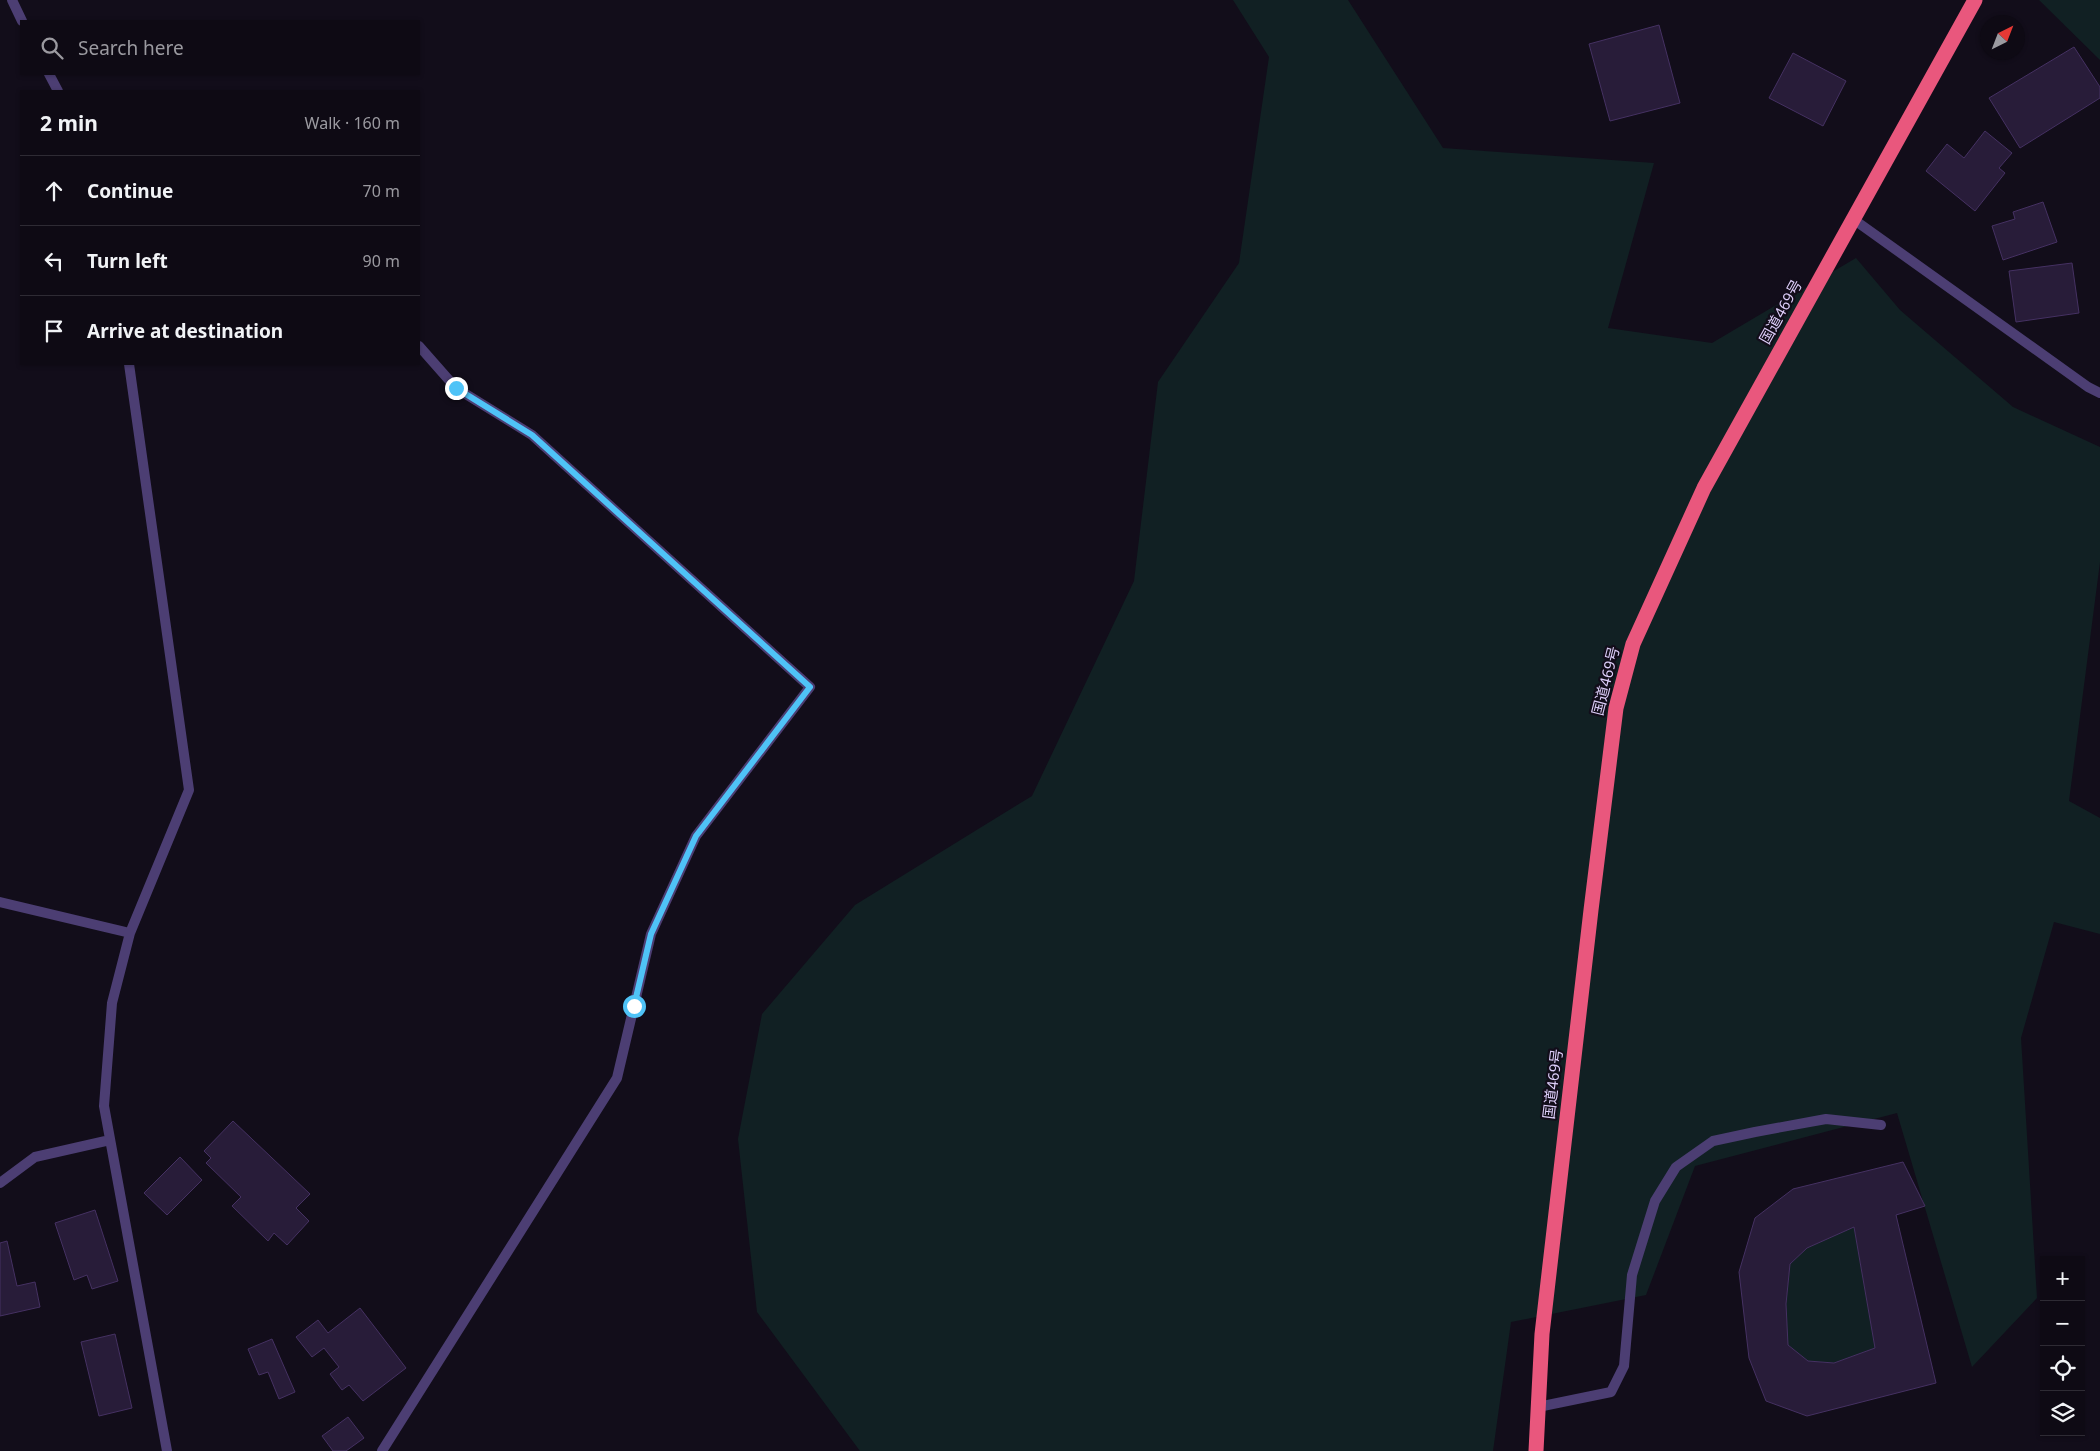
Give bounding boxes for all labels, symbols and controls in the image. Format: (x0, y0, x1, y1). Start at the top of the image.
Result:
north arrow (1980, 15, 2025, 60)
search box (20, 20, 420, 75)
icon: search (38, 34, 66, 62)
text: Search here (78, 35, 184, 61)
text: 2 min (40, 109, 98, 137)
text: Walk · 160 m (305, 112, 400, 134)
icon: ahead (40, 177, 68, 205)
text: Continue (87, 178, 173, 204)
text: 70 m (363, 180, 400, 202)
icon: left (40, 247, 68, 275)
text: Turn left (87, 248, 168, 274)
text: 90 m (363, 250, 400, 272)
street label: 国道469号 (1754, 276, 1806, 347)
icon: arrive (40, 317, 68, 345)
text: Arrive at destination (87, 318, 283, 344)
route end (445, 377, 468, 400)
street label: 国道469号 (1587, 644, 1623, 718)
route start (623, 995, 646, 1018)
street label: 国道469号 (1538, 1048, 1566, 1120)
map controls (2040, 1256, 2085, 1436)
button: + (2040, 1256, 2085, 1301)
button: − (2040, 1301, 2085, 1346)
button: locate (2040, 1346, 2085, 1391)
button: layers (2040, 1391, 2085, 1436)

